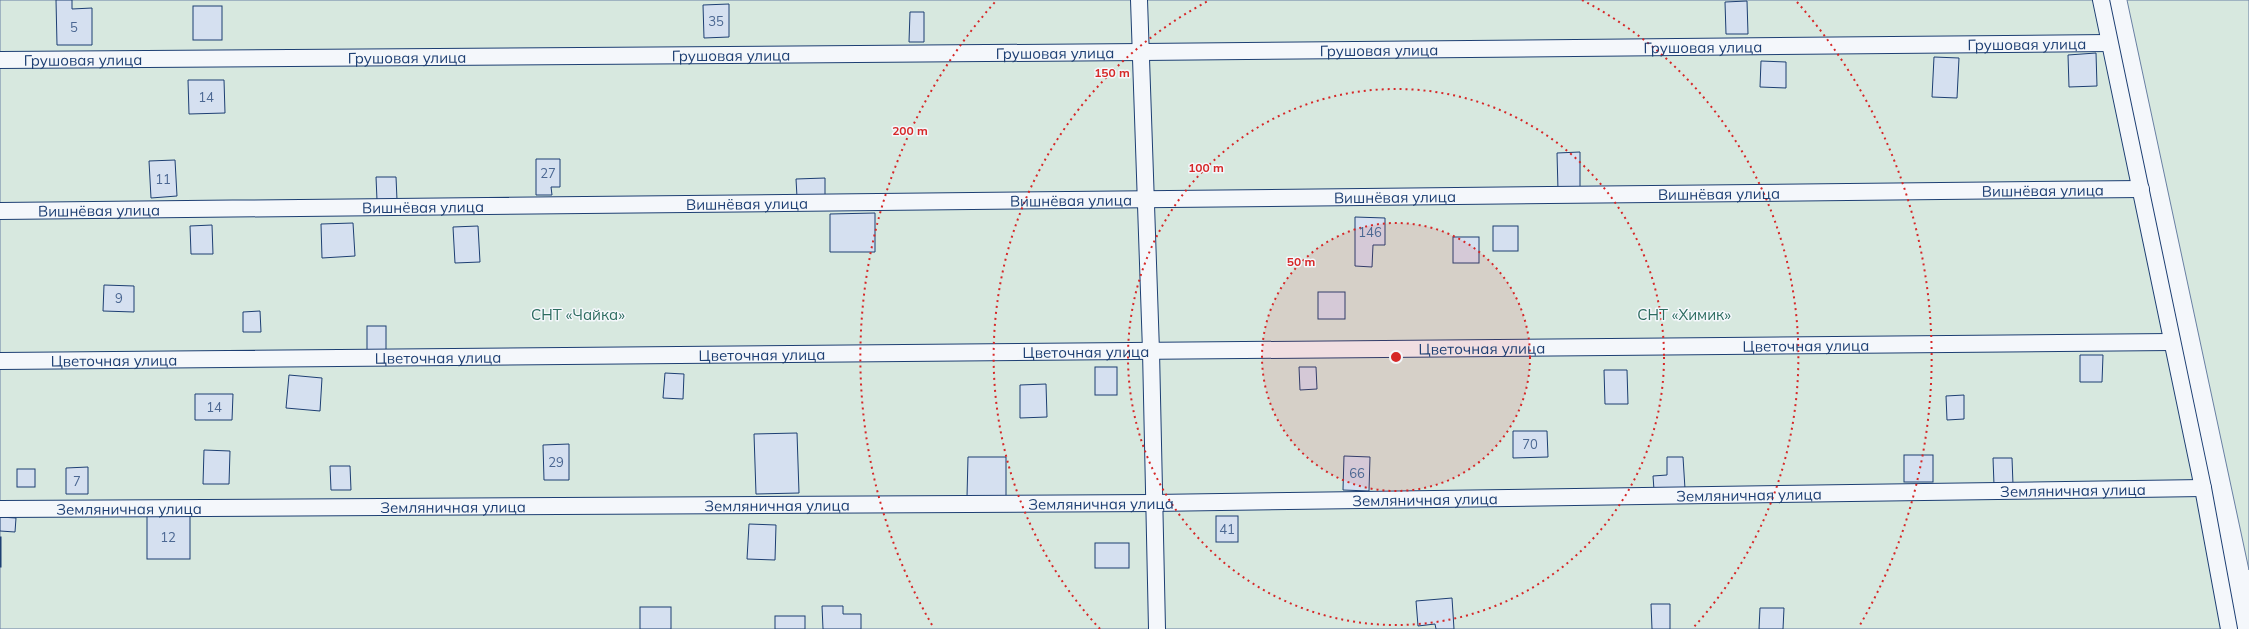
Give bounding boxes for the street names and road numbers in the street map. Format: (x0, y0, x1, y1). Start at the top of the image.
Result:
street label: Грушовая улица (1967, 34, 2086, 54)
street label: Грушовая улица (1643, 37, 1762, 57)
street label: Грушовая улица (1319, 40, 1438, 60)
street label: Грушовая улица (996, 43, 1114, 63)
street label: Грушовая улица (672, 45, 790, 65)
street label: Грушовая улица (348, 47, 466, 67)
street label: Грушовая улица (24, 50, 142, 69)
street label: Вишнёвая улица (1982, 180, 2104, 200)
street label: Вишнёвая улица (1658, 183, 1780, 203)
street label: Вишнёвая улица (1334, 187, 1456, 207)
street label: Вишнёвая улица (1010, 190, 1132, 210)
street label: Вишнёвая улица (686, 193, 808, 213)
street label: Вишнёвая улица (362, 197, 484, 217)
street label: Вишнёвая улица (38, 200, 160, 220)
street label: Цветочная улица (1742, 335, 1869, 355)
street label: Цветочная улица (1418, 338, 1545, 358)
street label: Цветочная улица (1022, 341, 1149, 362)
street label: Цветочная улица (698, 344, 825, 364)
street label: Цветочная улица (375, 347, 501, 367)
street label: Цветочная улица (51, 350, 177, 370)
street label: Земляничная улица (2000, 479, 2146, 500)
street label: Земляничная улица (1676, 484, 1822, 505)
street label: Земляничная улица (1352, 489, 1498, 510)
street label: Земляничная улица (1028, 493, 1174, 513)
street label: Земляничная улица (704, 495, 850, 515)
street label: Земляничная улица (380, 497, 526, 517)
street label: Земляничная улица (56, 498, 202, 518)

